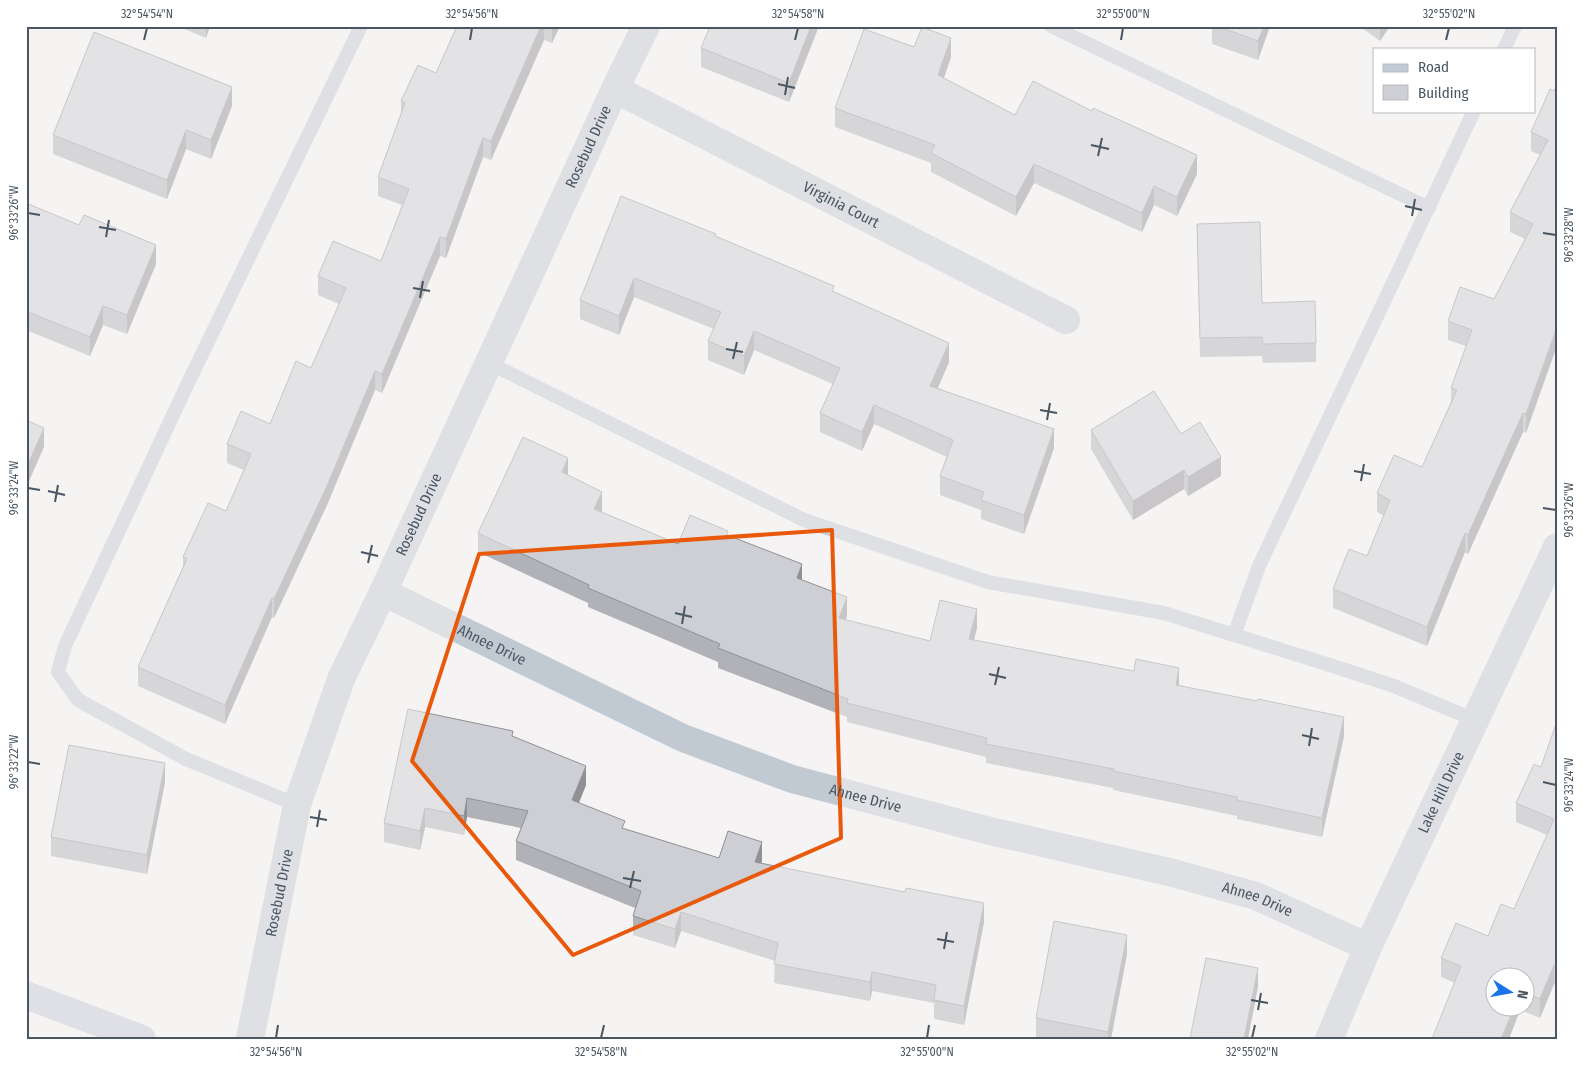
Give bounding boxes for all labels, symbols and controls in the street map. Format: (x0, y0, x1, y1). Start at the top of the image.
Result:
text: 32°54'54"N (121, 7, 173, 21)
text: 32°54'56"N (446, 7, 498, 21)
text: 32°54'58"N (772, 7, 824, 21)
text: 32°55'00"N (1096, 7, 1150, 21)
text: 32°55'02"N (1423, 7, 1475, 21)
legend (1373, 48, 1536, 112)
text: Road (1418, 58, 1449, 76)
text: Building (1418, 84, 1469, 102)
street label: Rosebud Drive (562, 103, 615, 191)
street label: Virginia Court (800, 178, 882, 232)
text: 96°33'26"W (7, 185, 21, 241)
text: 96°33'28"W (1562, 207, 1576, 263)
text: 96°33'24"W (7, 461, 21, 515)
street label: Rosebud Drive (392, 470, 445, 559)
text: 96°33'26"W (1562, 482, 1576, 538)
street label: Ahnee Drive (455, 621, 529, 669)
text: 96°33'22"W (7, 735, 21, 789)
street label: Lake Hill Drive (1414, 749, 1468, 836)
text: 96°33'24"W (1562, 758, 1576, 812)
street label: Ahnee Drive (827, 780, 903, 816)
street label: Rosebud Drive (262, 848, 297, 938)
street label: Ahnee Drive (1220, 878, 1295, 920)
north arrow (1486, 968, 1536, 1018)
text: N (1513, 989, 1531, 1000)
text: 32°54'56"N (250, 1045, 302, 1059)
text: 32°54'58"N (575, 1045, 627, 1059)
text: 32°55'00"N (900, 1045, 954, 1059)
text: 32°55'02"N (1226, 1045, 1278, 1059)

